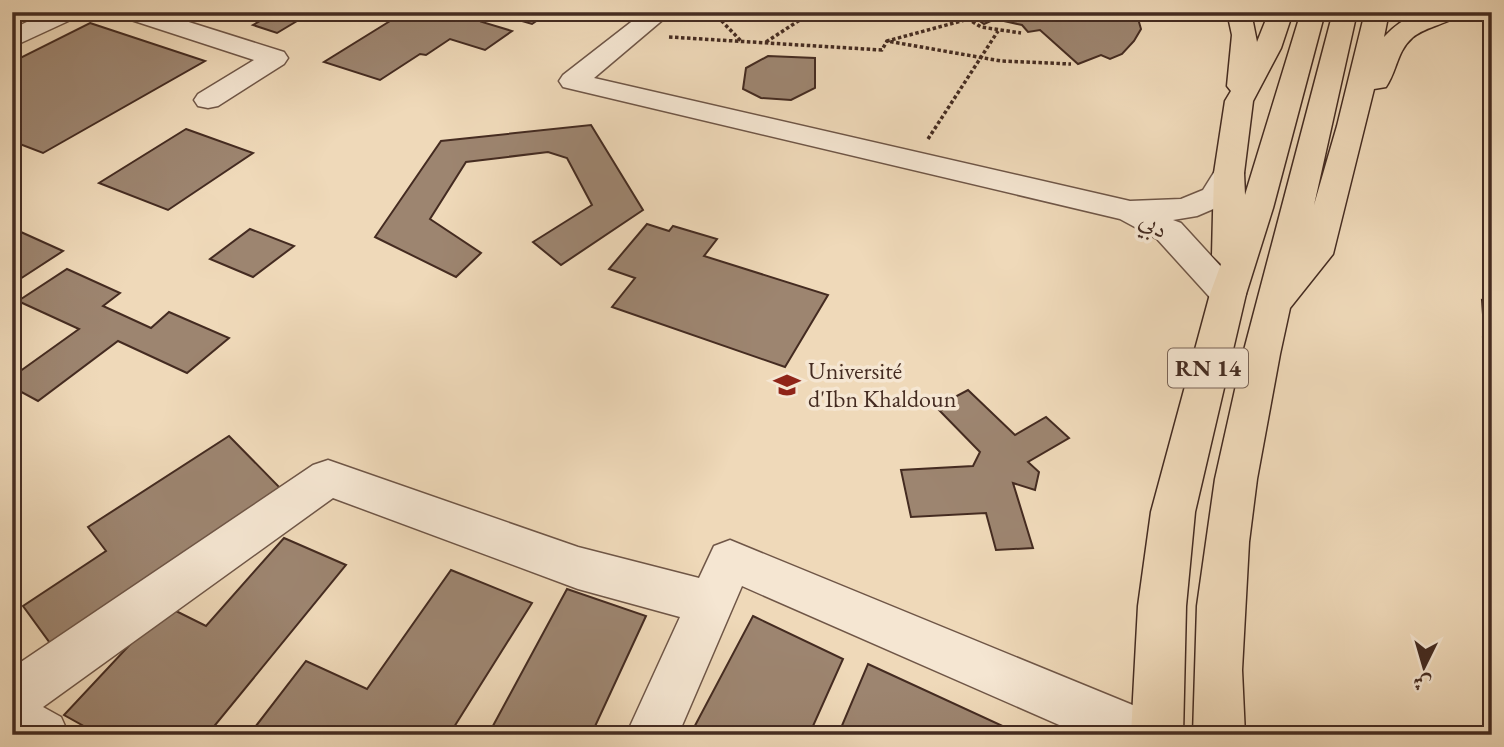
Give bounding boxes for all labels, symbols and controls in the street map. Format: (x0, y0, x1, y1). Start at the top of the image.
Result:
street label: دبي (1132, 204, 1174, 249)
road number: RN 14 (1168, 348, 1248, 388)
place label: Université d'Ibn Khaldoun (808, 355, 957, 414)
school or university icon: Université d'Ibn Khaldoun (772, 370, 802, 400)
north arrow (1388, 632, 1458, 702)
text: ش (1412, 670, 1433, 697)

